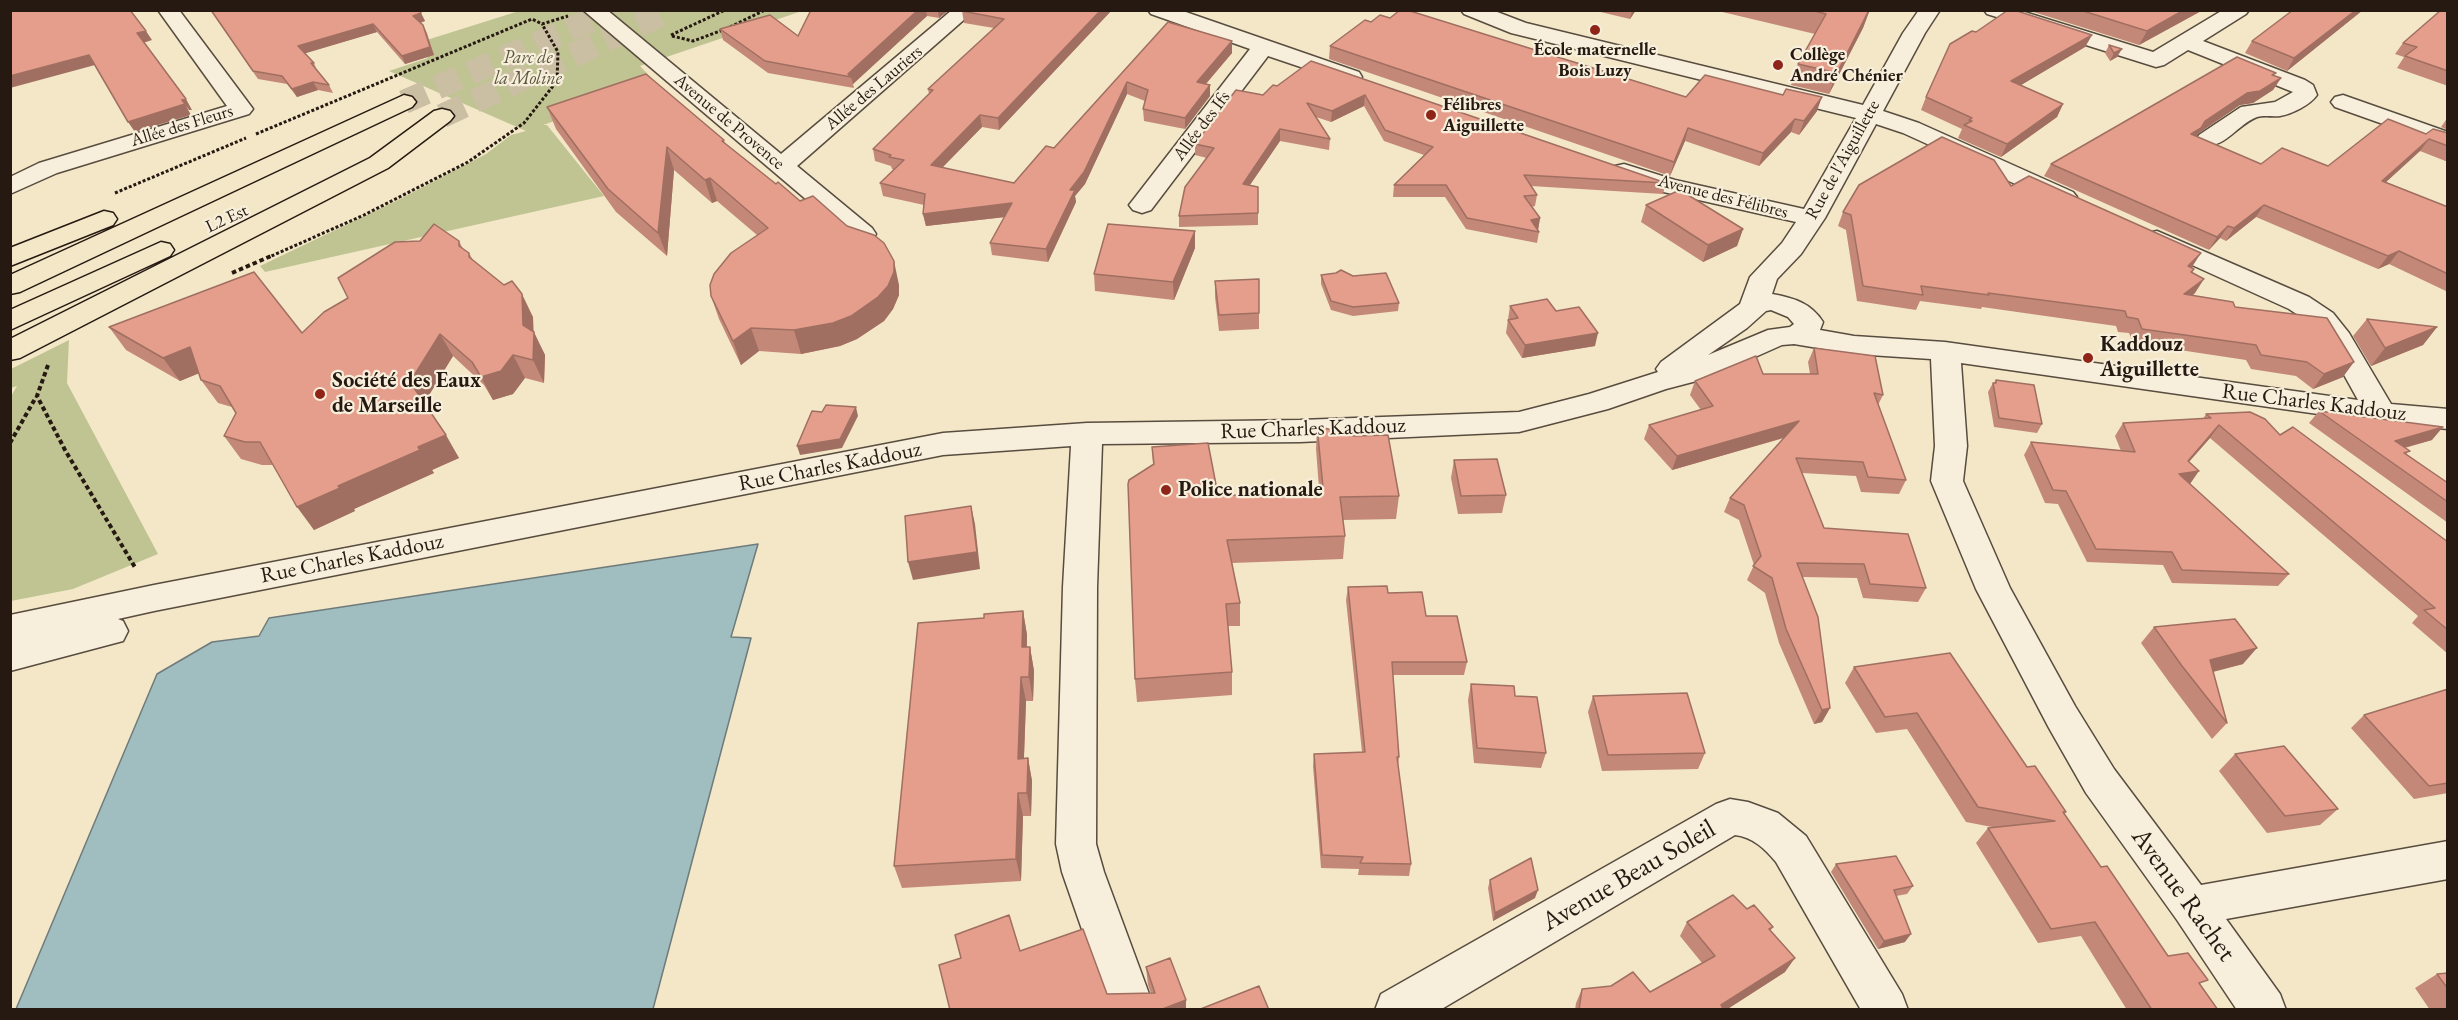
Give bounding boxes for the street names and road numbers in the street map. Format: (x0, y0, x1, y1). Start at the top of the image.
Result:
street label: Allée des Lauriers (821, 41, 927, 135)
street label: Avenue de Provence (669, 70, 789, 174)
street label: Allée des Ifs (1169, 87, 1235, 165)
street label: Rue de l'Aiguillette (1801, 97, 1885, 223)
street label: Allée des Fleurs (128, 100, 236, 152)
street label: Avenue des Félibres (1656, 170, 1790, 224)
street label: L2 Est (202, 200, 252, 238)
street label: Rue Charles Kaddouz (2220, 379, 2408, 427)
street label: Rue Charles Kaddouz (1220, 413, 1406, 445)
street label: Rue Charles Kaddouz (736, 436, 924, 498)
street label: Rue Charles Kaddouz (258, 528, 446, 590)
street label: Avenue Beau Soleil (1536, 813, 1722, 939)
street label: Avenue Rachet (2124, 822, 2242, 968)

